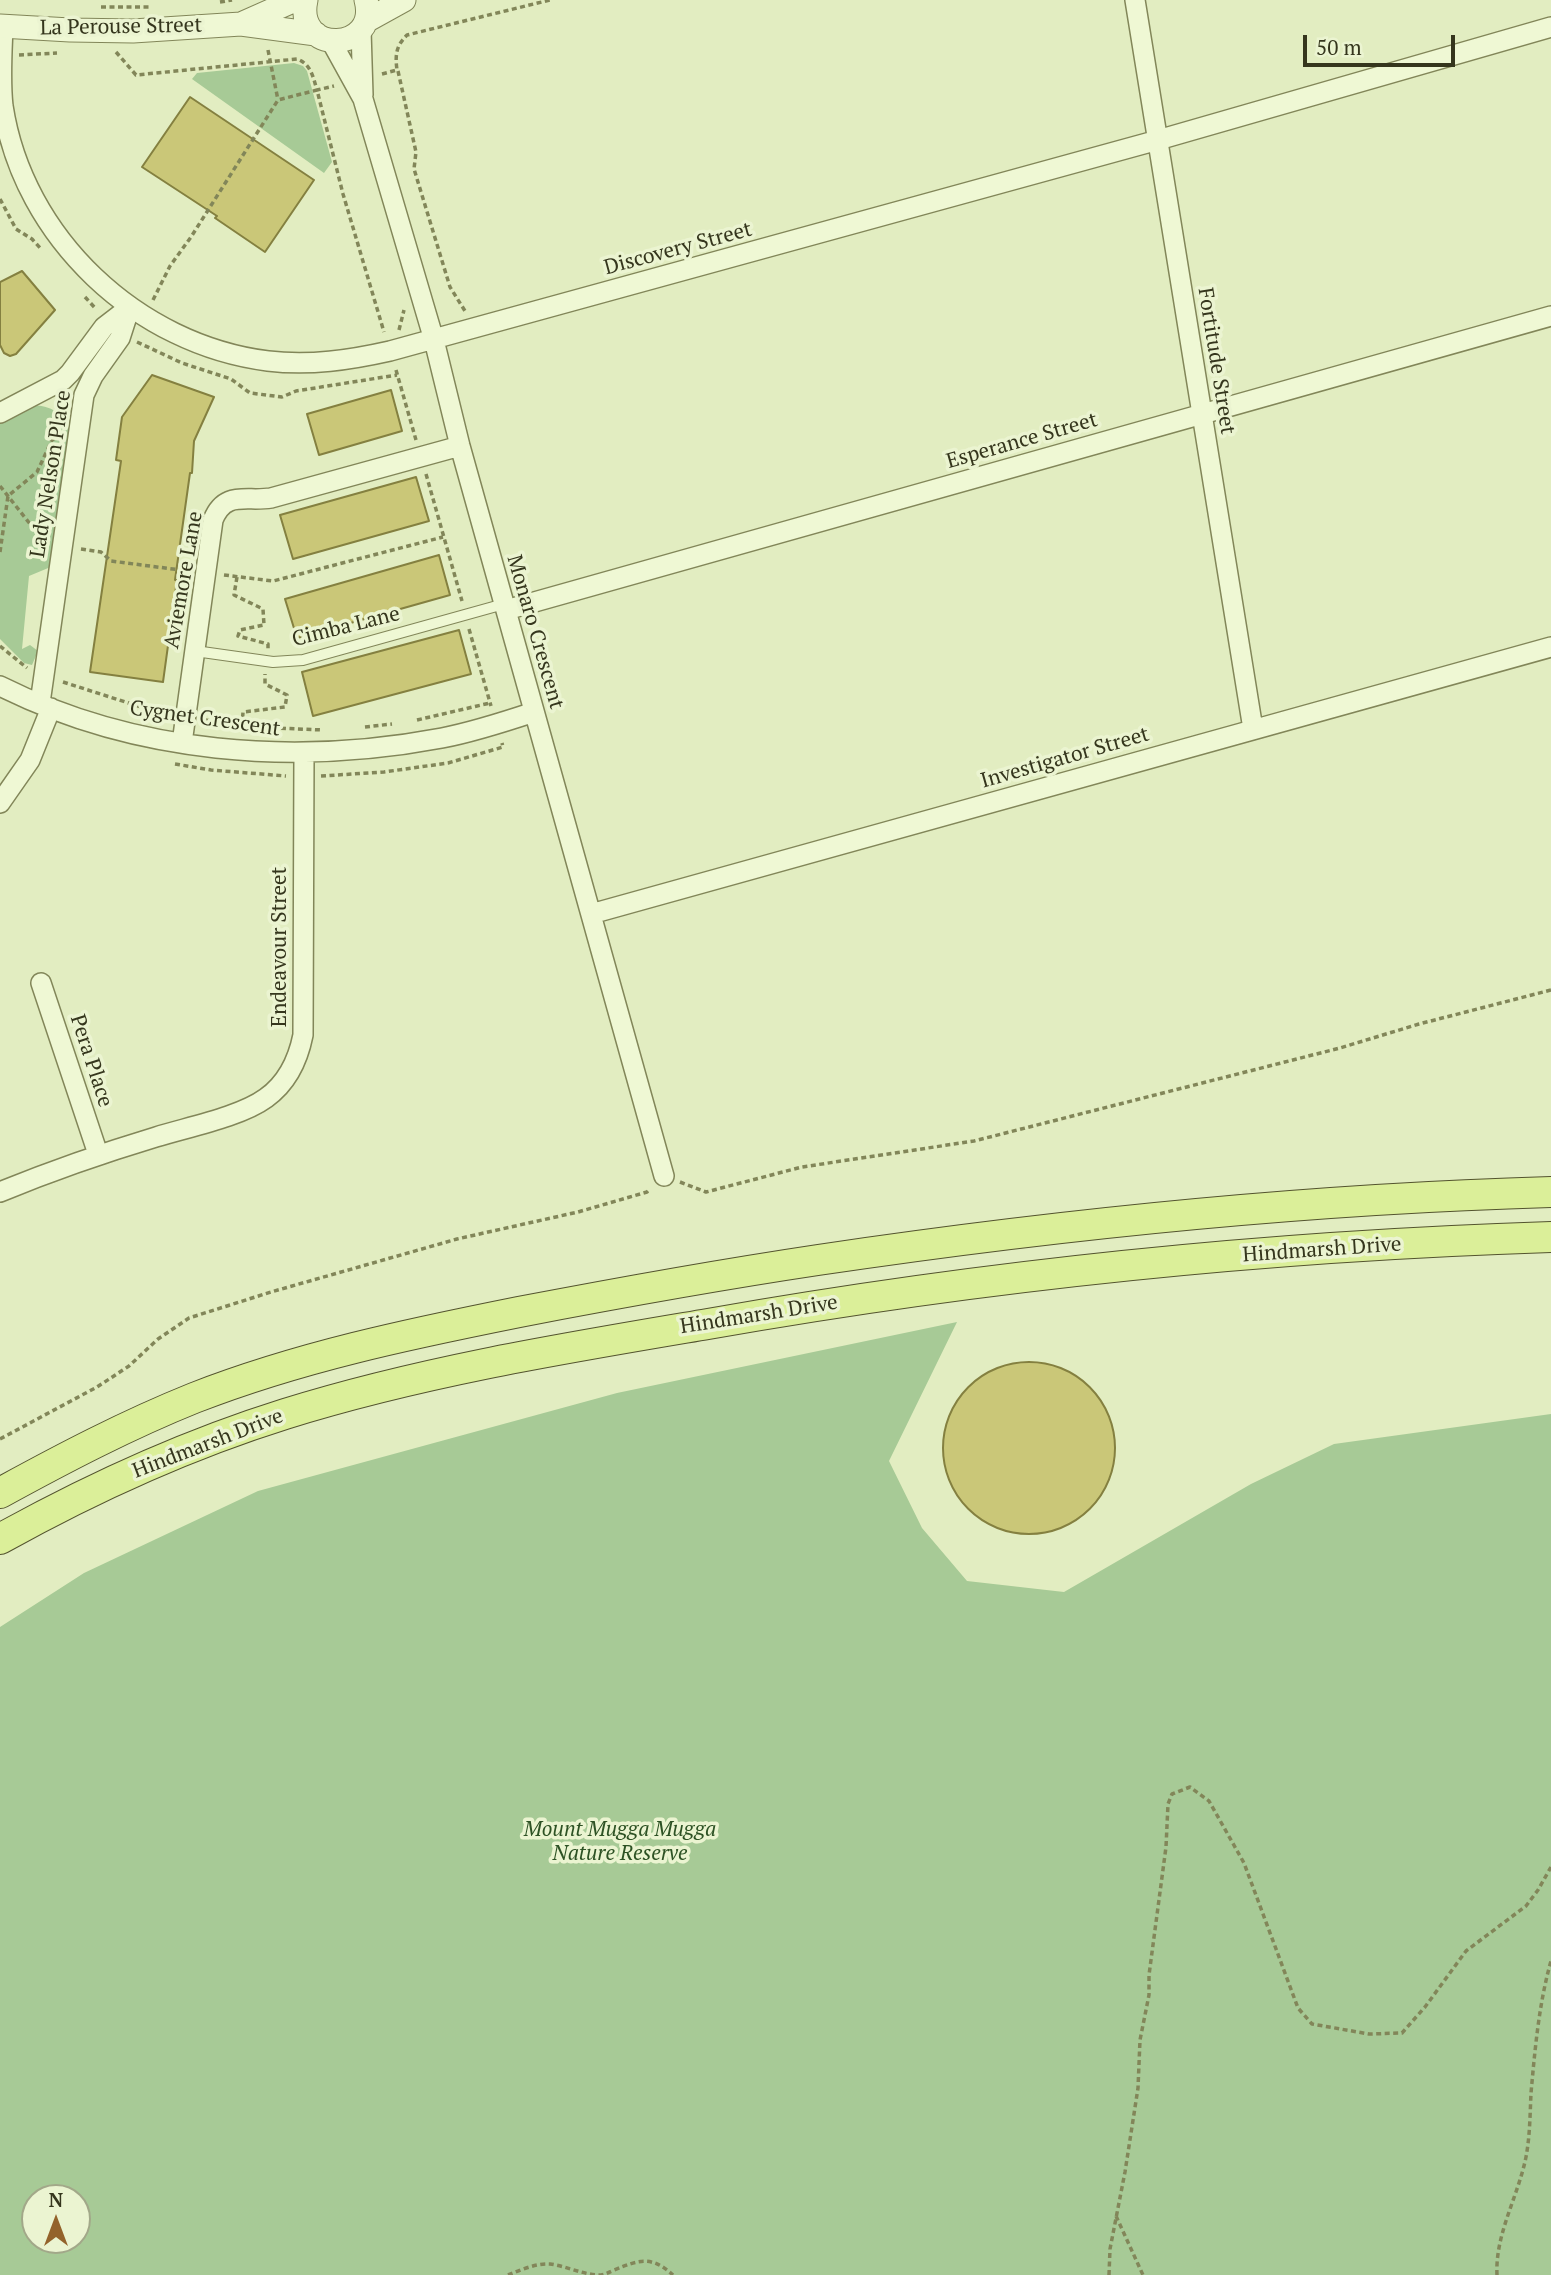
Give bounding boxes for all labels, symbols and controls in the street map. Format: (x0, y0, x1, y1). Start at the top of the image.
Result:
street label: La Perouse Street (40, 13, 202, 41)
scale bar (1306, 21, 1458, 65)
text: 50 m (1316, 33, 1362, 61)
street label: Discovery Street (601, 217, 755, 281)
street label: Fortitude Street (1192, 286, 1240, 436)
street label: Lady Nelson Place (25, 388, 77, 560)
street label: Esperance Street (944, 407, 1100, 475)
street label: Aviemore Lane (160, 509, 208, 651)
street label: Monaro Crescent (501, 552, 569, 712)
street label: Cimba Lane (289, 601, 403, 653)
street label: Cygnet Crescent (128, 696, 282, 742)
street label: Investigator Street (978, 722, 1152, 794)
street label: Endeavour Street (267, 867, 293, 1027)
street label: Pera Place (64, 1012, 118, 1110)
street label: Hindmarsh Drive (1242, 1232, 1402, 1268)
street label: Hindmarsh Drive (678, 1290, 840, 1340)
street label: Hindmarsh Drive (129, 1404, 287, 1484)
park label: Mount Mugga Mugga Nature Reserve (524, 1817, 716, 1867)
north arrow (21, 2184, 91, 2254)
text: N (49, 2187, 63, 2212)

